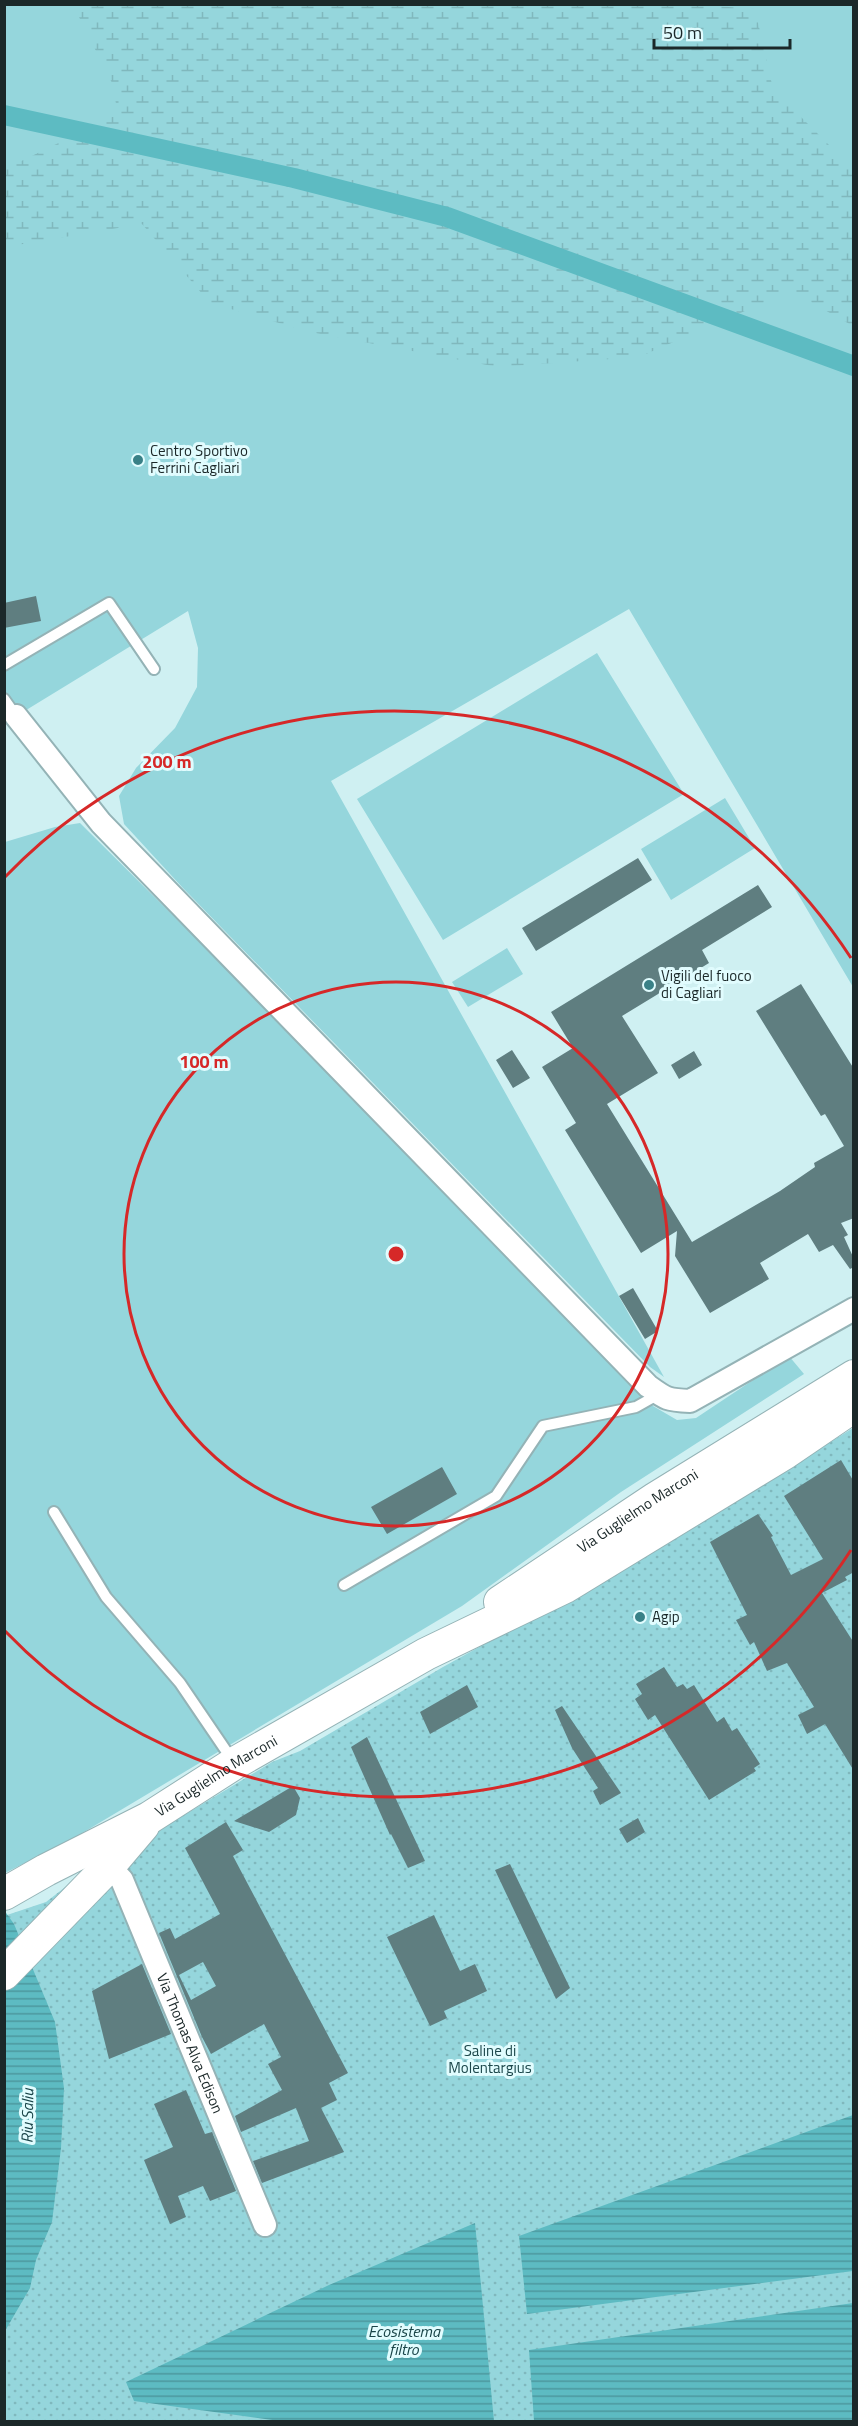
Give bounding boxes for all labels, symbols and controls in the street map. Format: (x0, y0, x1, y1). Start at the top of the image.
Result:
scale bar (654, 12, 790, 50)
text: 50 m (663, 19, 702, 46)
place label: Centro Sportivo Ferrini Cagliari (150, 439, 248, 479)
marker: Centro Sportivo Ferrini Cagliari (131, 453, 145, 467)
text: 200 m (142, 748, 192, 775)
place label: Vigili del fuoco di Cagliari (661, 964, 752, 1004)
marker: Vigili del fuoco di Cagliari (642, 978, 656, 992)
text: 100 m (179, 1048, 229, 1075)
centre of rings (386, 1244, 406, 1264)
street label: Via Guglielmo Marconi (572, 1463, 702, 1559)
place label: Agip (652, 1605, 680, 1628)
marker: Agip (633, 1610, 647, 1624)
street label: Via Guglielmo Marconi (150, 1729, 282, 1822)
street label: Via Thomas Alva Edison (151, 1970, 230, 2117)
park label: Saline di Molentargius (448, 2039, 532, 2079)
water label: Riu Saliu (15, 2088, 39, 2143)
water label: Ecosistema filtro (368, 2319, 441, 2361)

